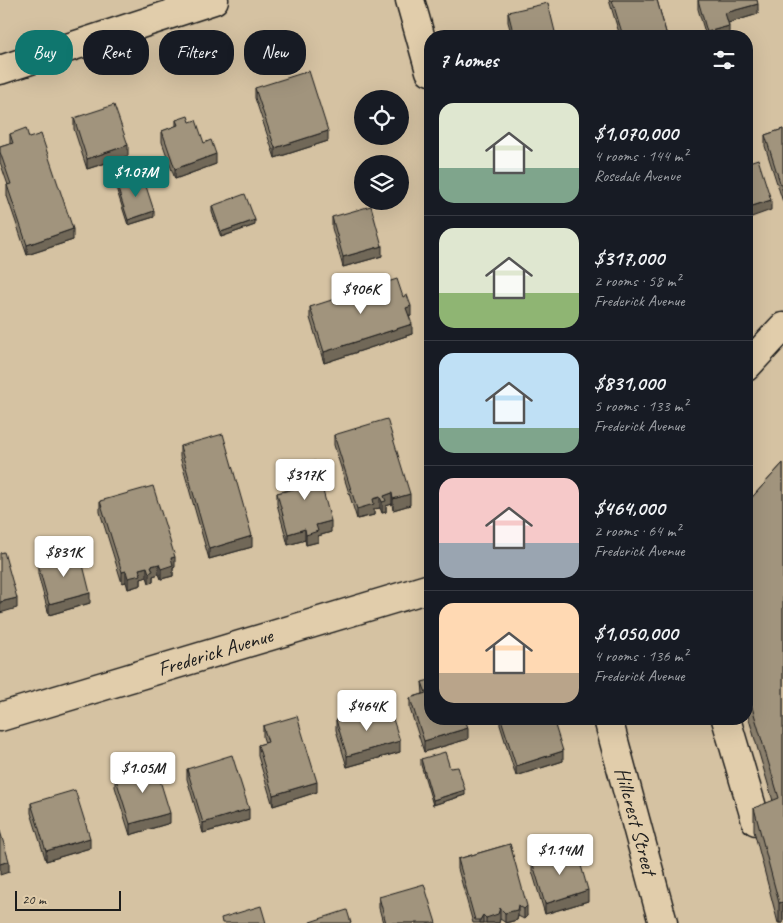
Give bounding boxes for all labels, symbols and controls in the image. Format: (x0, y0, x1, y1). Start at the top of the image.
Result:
chip: Buy (15, 30, 73, 75)
chip: Rent (83, 30, 149, 75)
chip: Filters (159, 30, 234, 75)
chip: New (244, 30, 306, 75)
icon: filters (710, 46, 738, 74)
text: 7 homes (439, 47, 498, 73)
map controls (354, 90, 409, 210)
button: locate (354, 90, 409, 145)
text: $1,070,000 (594, 120, 678, 146)
icon: home (479, 123, 539, 183)
text: 4 rooms · 144 m² (594, 146, 688, 166)
button: layers (354, 155, 409, 210)
pin: $1.07M (95, 156, 177, 198)
text: $1.07M (114, 162, 158, 182)
text: Rosedale Avenue (594, 166, 680, 186)
text: $317,000 (594, 245, 664, 271)
icon: home (479, 248, 539, 308)
text: 2 rooms · 58 m² (594, 271, 680, 291)
pin: $906K (326, 272, 396, 315)
text: $906K (342, 279, 380, 299)
text: Frederick Avenue (594, 291, 685, 311)
text: $831,000 (594, 370, 664, 396)
icon: home (479, 373, 539, 433)
text: 5 rooms · 133 m² (594, 396, 688, 416)
text: Frederick Avenue (594, 416, 685, 436)
pin: $317K (270, 458, 340, 501)
text: $317K (287, 465, 323, 485)
text: $464,000 (594, 495, 665, 521)
icon: home (479, 498, 539, 558)
text: 2 rooms · 64 m² (594, 521, 680, 541)
pin: $831K (29, 536, 99, 578)
text: Frederick Avenue (594, 541, 685, 561)
text: $831K (46, 542, 82, 562)
text: $1,050,000 (594, 620, 678, 646)
street label: Frederick Avenue (154, 622, 277, 682)
icon: home (479, 623, 539, 683)
text: 4 rooms · 136 m² (594, 646, 688, 666)
text: Frederick Avenue (594, 666, 685, 686)
pin: $464K (332, 690, 402, 732)
text: $464K (348, 696, 386, 716)
pin: $1.05M (102, 752, 184, 794)
text: $1.05M (121, 758, 165, 778)
street label: Hillcrest Street (609, 764, 664, 881)
pin: $1.14M (519, 834, 601, 876)
text: $1.14M (538, 840, 582, 860)
scale bar (15, 888, 121, 911)
text: 20 m (22, 891, 46, 908)

